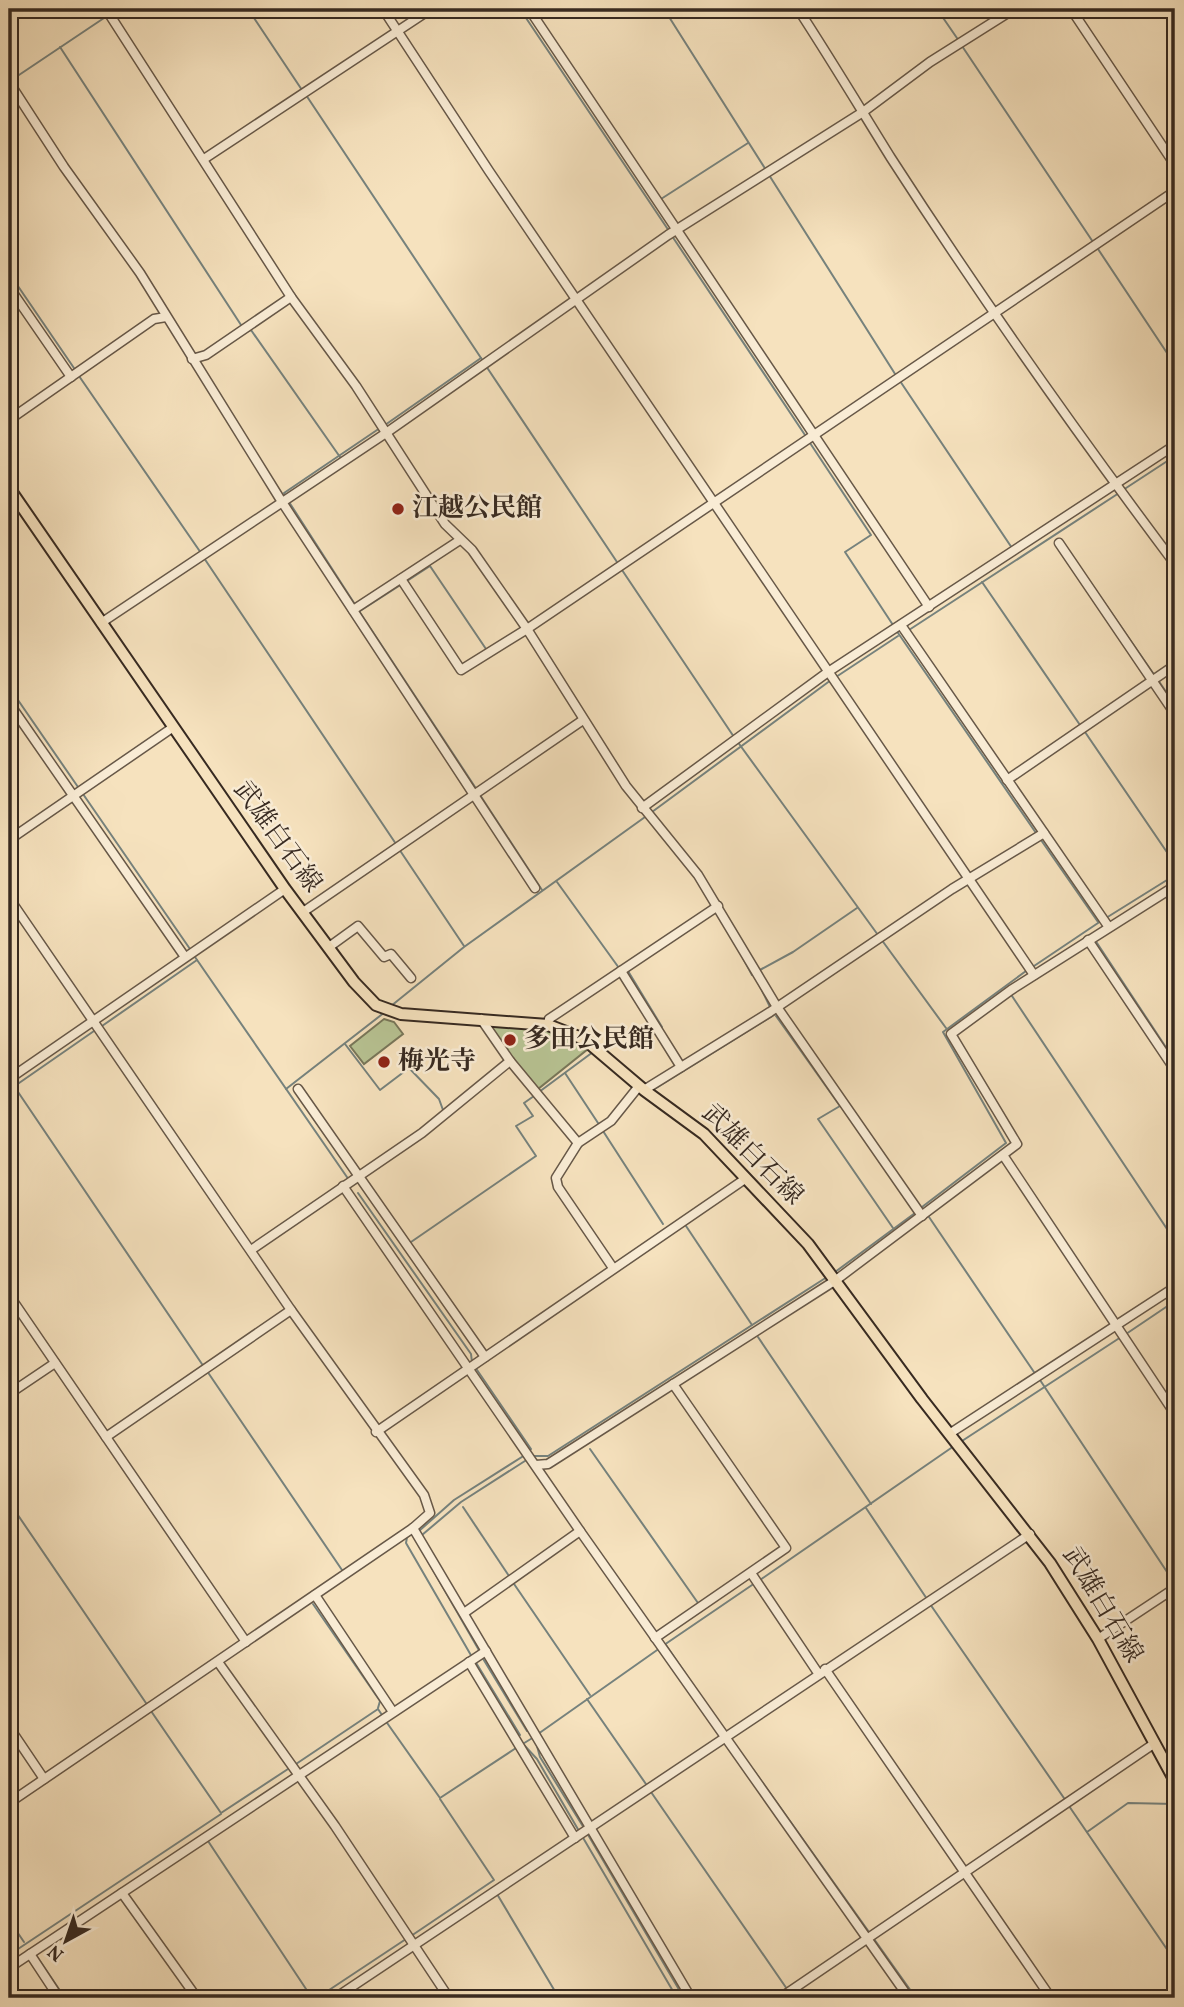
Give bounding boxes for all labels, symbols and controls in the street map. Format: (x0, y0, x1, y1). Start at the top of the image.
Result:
place label: 江越公民館 (412, 491, 542, 527)
marker: 江越公民館 (390, 501, 406, 517)
street label: 武雄白石線 (224, 774, 330, 900)
place label: 多田公民館 (524, 1022, 654, 1058)
marker: 多田公民館 (502, 1032, 518, 1048)
place label: 梅光寺 (398, 1044, 476, 1080)
marker: 梅光寺 (376, 1054, 392, 1070)
street label: 武雄白石線 (693, 1096, 811, 1214)
street label: 武雄白石線 (1053, 1540, 1151, 1670)
north arrow (32, 1906, 102, 1976)
text: N (43, 1938, 70, 1967)

